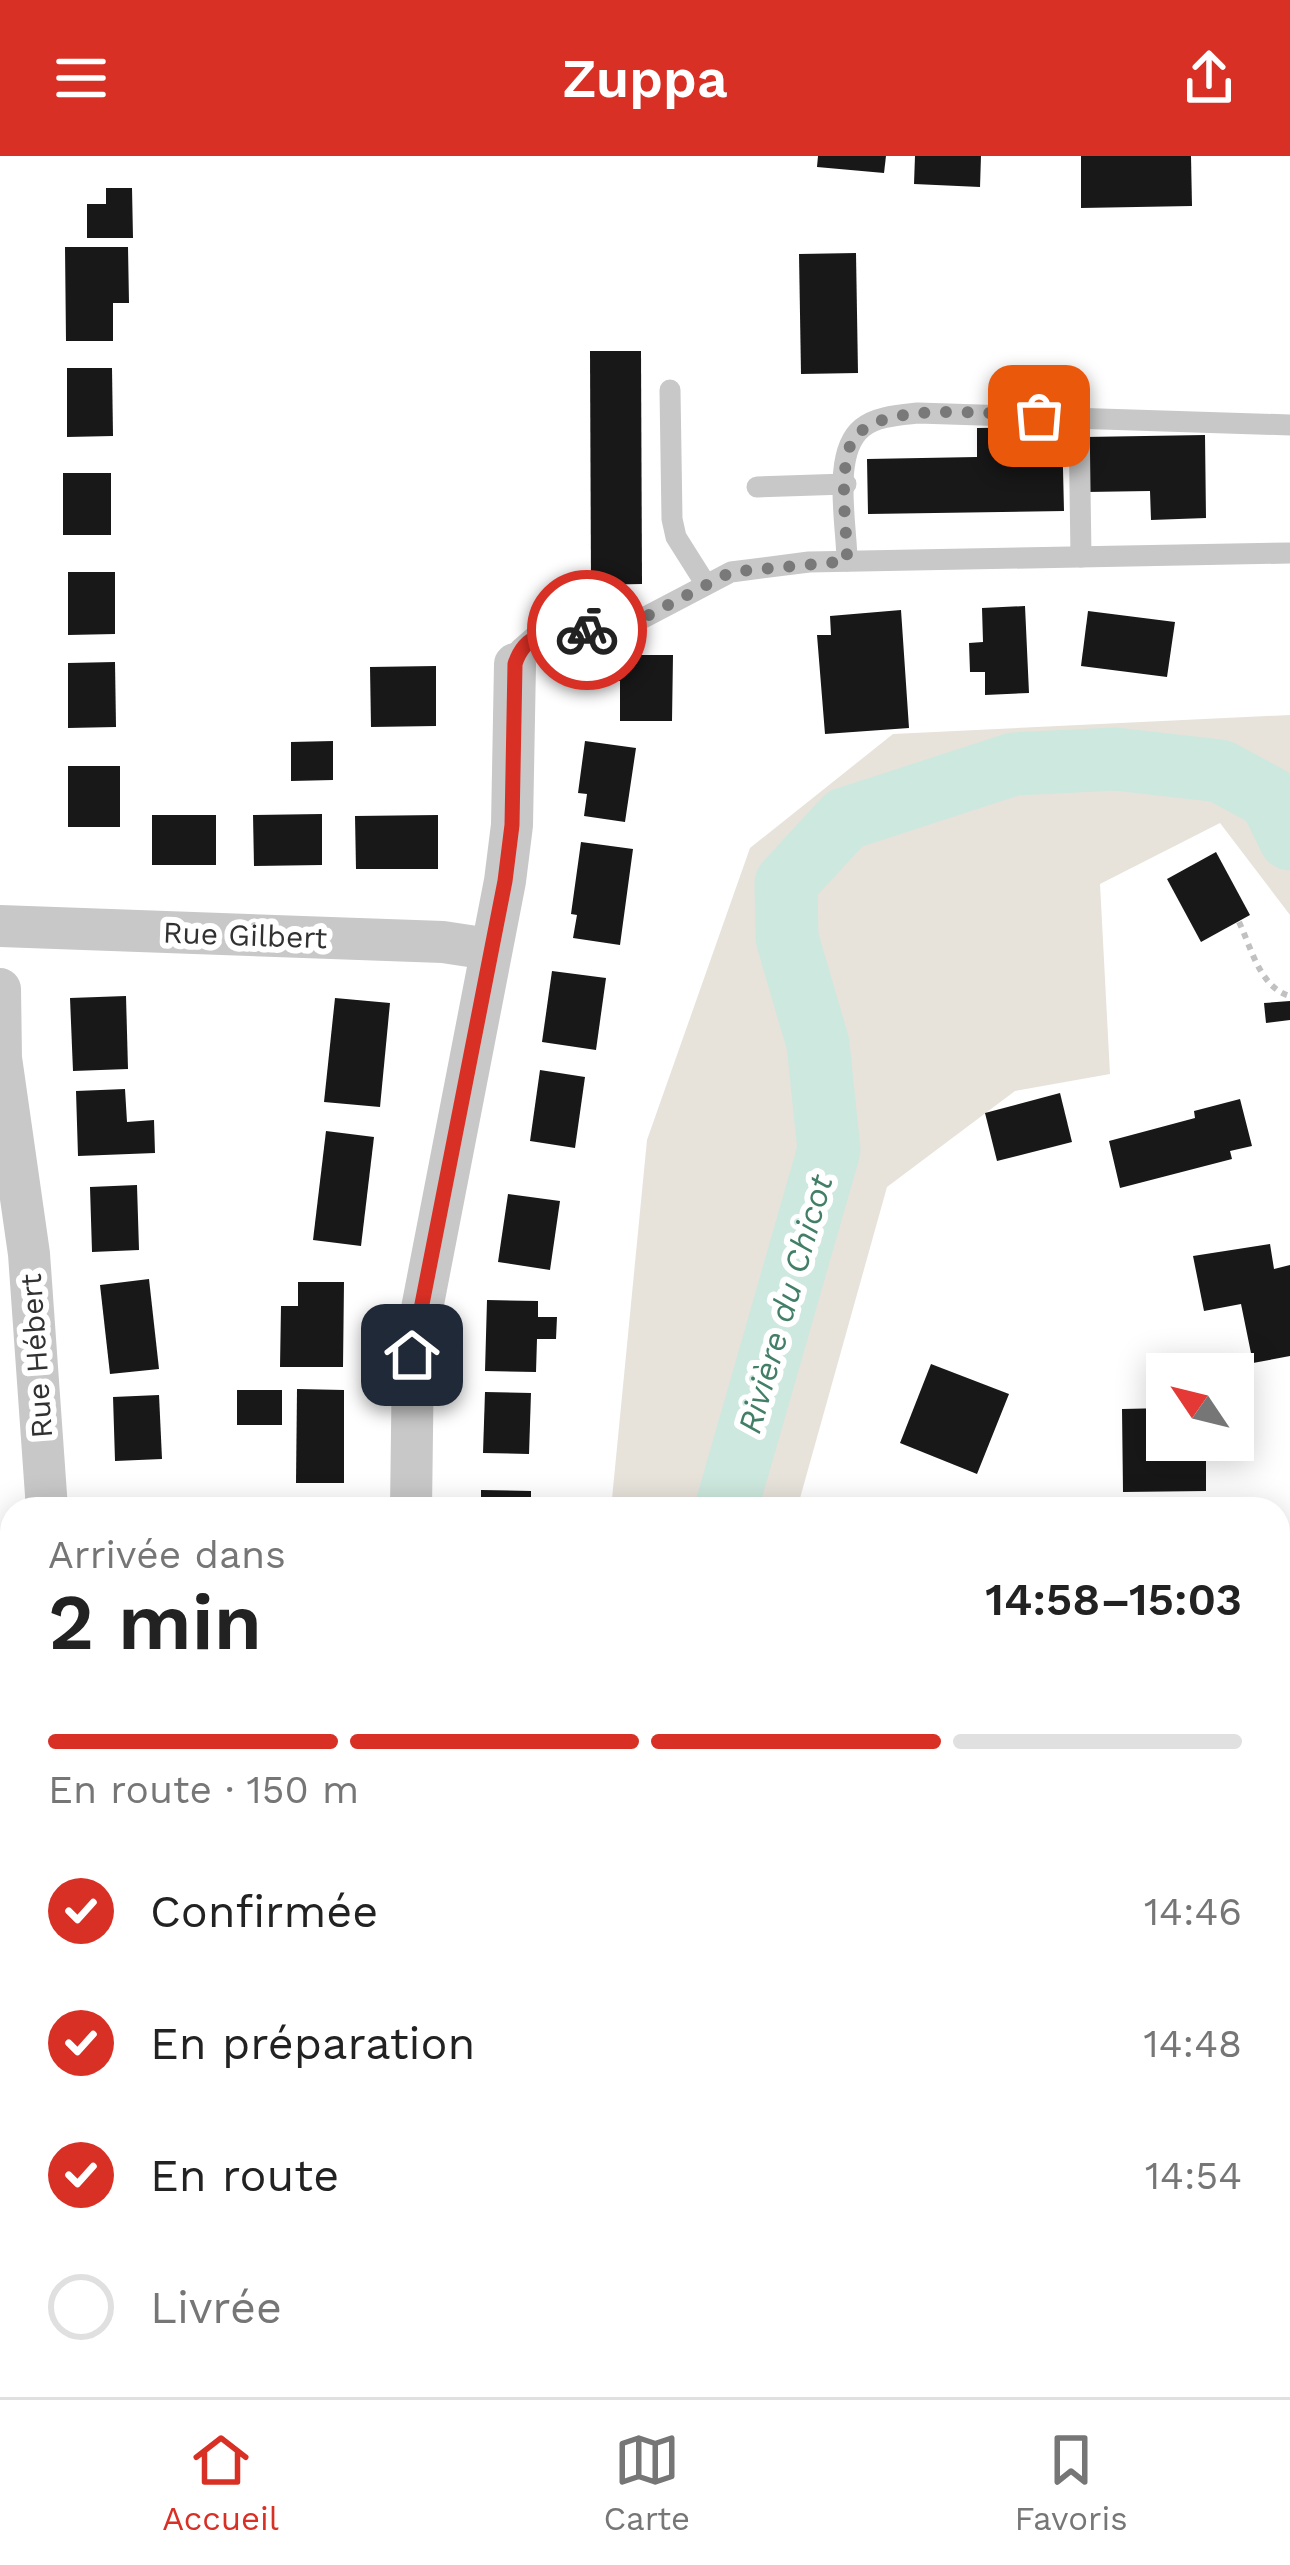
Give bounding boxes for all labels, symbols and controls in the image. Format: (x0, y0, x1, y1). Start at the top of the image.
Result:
icon: menu (48, 45, 114, 111)
icon: share (1176, 45, 1242, 111)
text: Zuppa (562, 47, 728, 110)
pin (988, 365, 1090, 467)
icon: bag (1006, 383, 1072, 449)
courier (527, 570, 647, 690)
icon: bike (554, 597, 620, 663)
street label: Rue Gilbert (162, 915, 328, 955)
water label: Rivière du Chicot (729, 1170, 841, 1438)
street label: Rue Hébert (13, 1272, 59, 1439)
pin (361, 1304, 463, 1406)
icon: home (379, 1322, 445, 1388)
north arrow (1146, 1353, 1254, 1461)
map controls (1146, 1353, 1254, 1461)
text: Arrivée dans (48, 1532, 286, 1577)
text: 14:58–15:03 (985, 1573, 1242, 1626)
text: 2 min (48, 1576, 262, 1668)
text: En route · 150 m (48, 1767, 359, 1812)
icon: check (48, 1878, 114, 1944)
text: Confirmée (150, 1885, 378, 1938)
text: 14:46 (1144, 1889, 1242, 1934)
icon: check (48, 2010, 114, 2076)
text: En préparation (150, 2017, 475, 2070)
text: 14:48 (1144, 2021, 1242, 2066)
icon: check (48, 2142, 114, 2208)
text: En route (150, 2149, 339, 2202)
text: 14:54 (1145, 2153, 1242, 2198)
text: Livrée (150, 2281, 282, 2334)
tab: Accueil (162, 2427, 279, 2538)
tab: Carte (603, 2427, 690, 2538)
tab: Favoris (1015, 2427, 1128, 2538)

